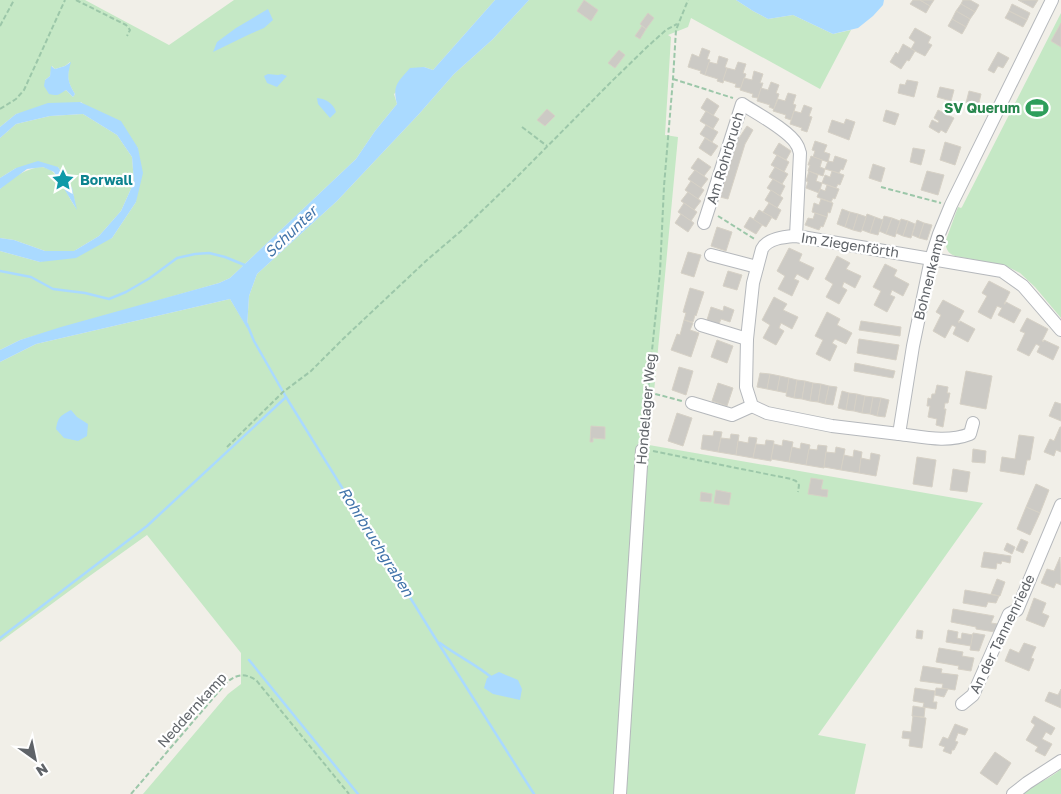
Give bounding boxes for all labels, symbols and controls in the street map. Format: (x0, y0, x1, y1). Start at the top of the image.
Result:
sports icon: SV Querum (1024, 95, 1050, 121)
place label: SV Querum (944, 99, 1020, 116)
street label: Am Rohrbruch (702, 110, 747, 206)
place icon: Borwall (50, 167, 76, 193)
place label: Borwall (80, 171, 133, 188)
water label: Schunter (260, 200, 322, 261)
street label: Im Ziegenförth (800, 228, 900, 261)
street label: Bohnenkamp (910, 232, 947, 322)
street label: Hondelager Weg (632, 352, 659, 466)
water label: Rohrbruchgraben (335, 483, 418, 601)
street label: An der Tannenriede (965, 571, 1038, 696)
street label: Neddernkamp (154, 669, 230, 751)
north arrow (10, 734, 60, 784)
text: N (33, 760, 51, 780)

